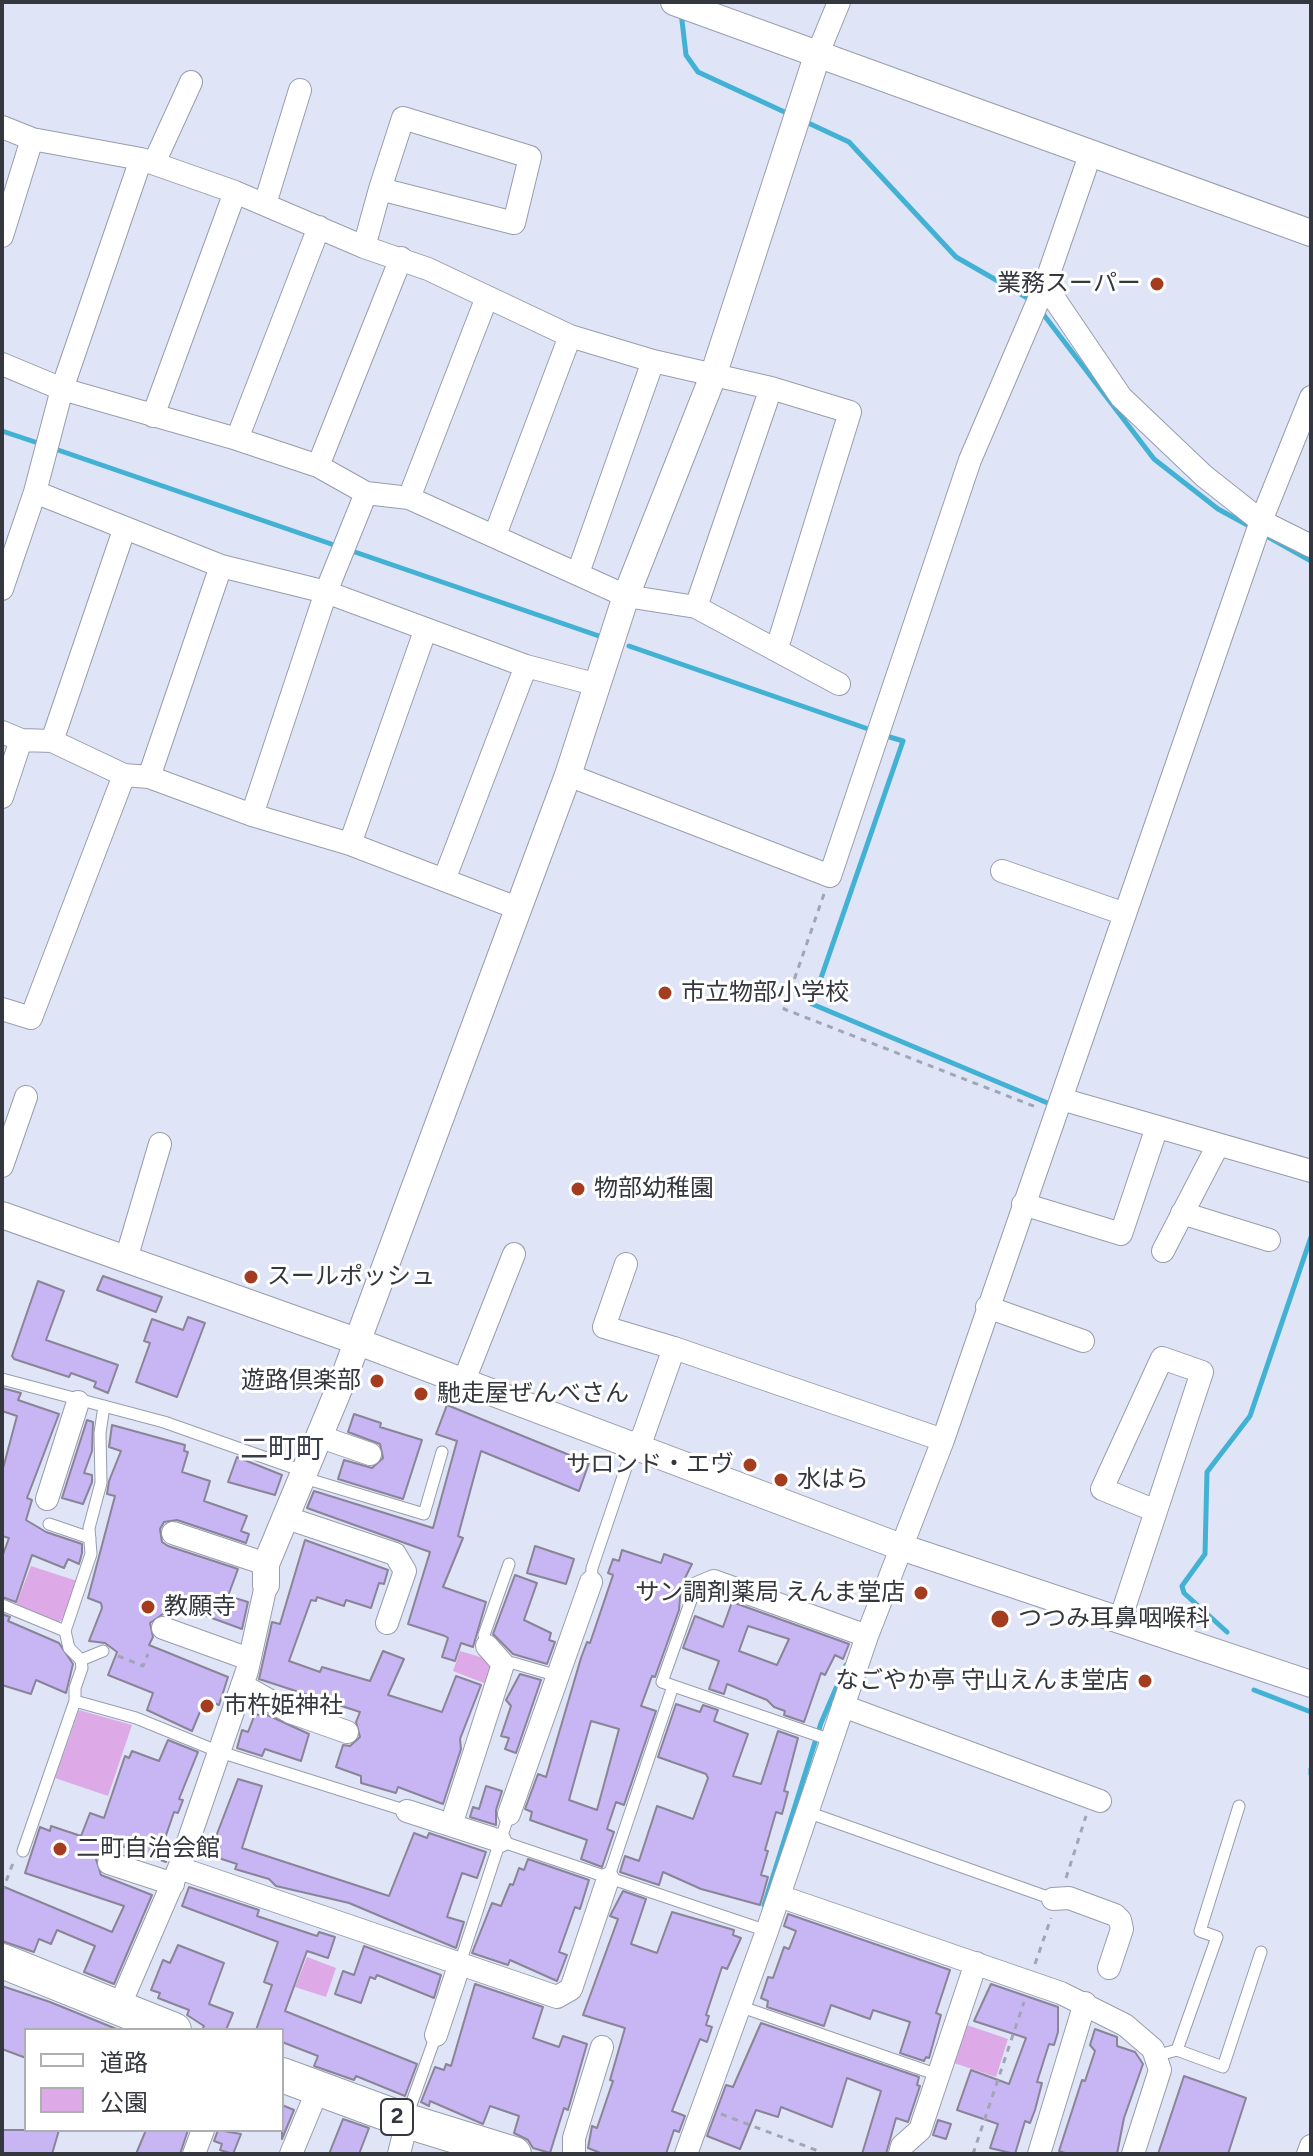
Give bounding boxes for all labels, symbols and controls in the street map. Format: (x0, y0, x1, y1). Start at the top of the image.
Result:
place label: 業務スーパー (997, 270, 1141, 298)
marker: 業務スーパー (1148, 275, 1166, 293)
place label: 市立物部小学校 (681, 979, 849, 1007)
marker: 市立物部小学校 (656, 984, 674, 1002)
place label: 物部幼稚園 (594, 1175, 714, 1203)
marker: 物部幼稚園 (569, 1180, 587, 1198)
place label: スールポッシュ (267, 1263, 435, 1291)
marker: スールポッシュ (242, 1268, 260, 1286)
place label: 遊路倶楽部 (241, 1367, 361, 1395)
marker: 遊路倶楽部 (368, 1372, 386, 1390)
place label: 馳走屋ぜんべさん (437, 1380, 629, 1408)
marker: 馳走屋ぜんべさん (412, 1385, 430, 1403)
district label: 二町町 (240, 1433, 324, 1467)
place label: サロンド・エヴ (566, 1451, 734, 1479)
marker: サロンド・エヴ (741, 1456, 759, 1474)
place label: 水はら (797, 1466, 869, 1494)
marker: 水はら (772, 1471, 790, 1489)
place label: サン調剤薬局 えんま堂店 (635, 1579, 905, 1607)
marker: サン調剤薬局 えんま堂店 (912, 1584, 930, 1602)
place label: 教願寺 (164, 1593, 236, 1621)
marker: 教願寺 (139, 1598, 157, 1616)
place label: つつみ耳鼻咽喉科 (1018, 1605, 1210, 1633)
marker: つつみ耳鼻咽喉科 (989, 1608, 1011, 1630)
place label: なごやか亭 守山えんま堂店 (835, 1667, 1129, 1695)
marker: なごやか亭 守山えんま堂店 (1136, 1672, 1154, 1690)
place label: 市杵姫神社 (223, 1692, 343, 1720)
marker: 市杵姫神社 (198, 1697, 216, 1715)
place label: 二町自治会館 (76, 1835, 220, 1863)
marker: 二町自治会館 (51, 1840, 69, 1858)
legend (24, 2028, 284, 2132)
text: 道路 (100, 2048, 148, 2077)
text: 公園 (100, 2088, 148, 2117)
road number: 2 (381, 2099, 413, 2135)

